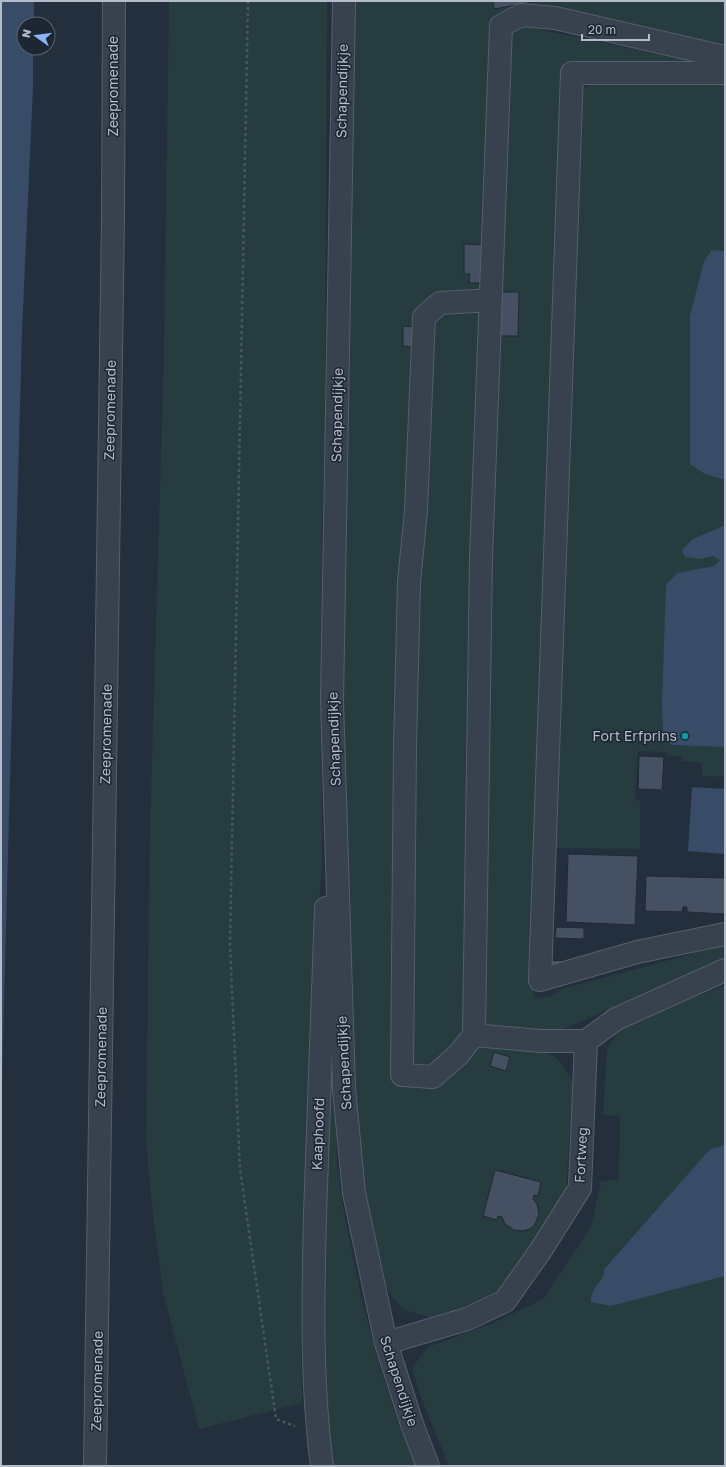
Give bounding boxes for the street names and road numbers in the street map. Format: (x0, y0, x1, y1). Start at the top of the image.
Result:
street label: Zeepromenade (104, 36, 121, 136)
street label: Schapendijkje (332, 44, 351, 138)
street label: Zeepromenade (100, 360, 119, 460)
street label: Schapendijkje (327, 368, 346, 462)
street label: Zeepromenade (96, 684, 115, 784)
street label: Schapendijkje (323, 692, 344, 786)
street label: Zeepromenade (91, 1007, 110, 1107)
street label: Schapendijkje (333, 1015, 354, 1111)
street label: Kaaphoofd (308, 1097, 327, 1171)
street label: Fortweg (571, 1127, 590, 1183)
street label: Zeepromenade (87, 1331, 106, 1431)
street label: Schapendijkje (377, 1333, 422, 1428)

